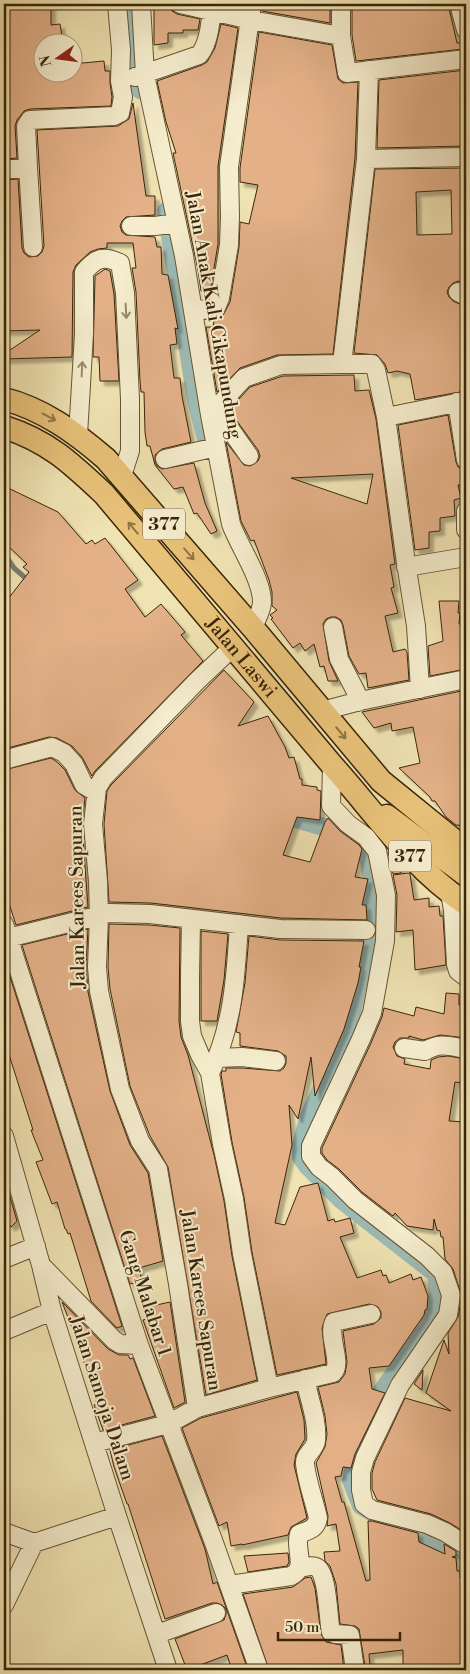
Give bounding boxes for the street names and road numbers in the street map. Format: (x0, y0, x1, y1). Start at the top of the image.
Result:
street label: Jalan Anak Kali Cikapundung (180, 188, 248, 441)
road number: 377 (143, 508, 185, 540)
street label: Jalan Laswi (200, 611, 282, 703)
street label: Jalan Karees Sapuran (63, 805, 91, 990)
road number: 377 (389, 840, 431, 871)
street label: Jalan Karees Sapuran (175, 1207, 227, 1392)
street label: Gang Malabar 1 (113, 1227, 177, 1359)
street label: Jalan Samoja Dalam (64, 1312, 140, 1484)

